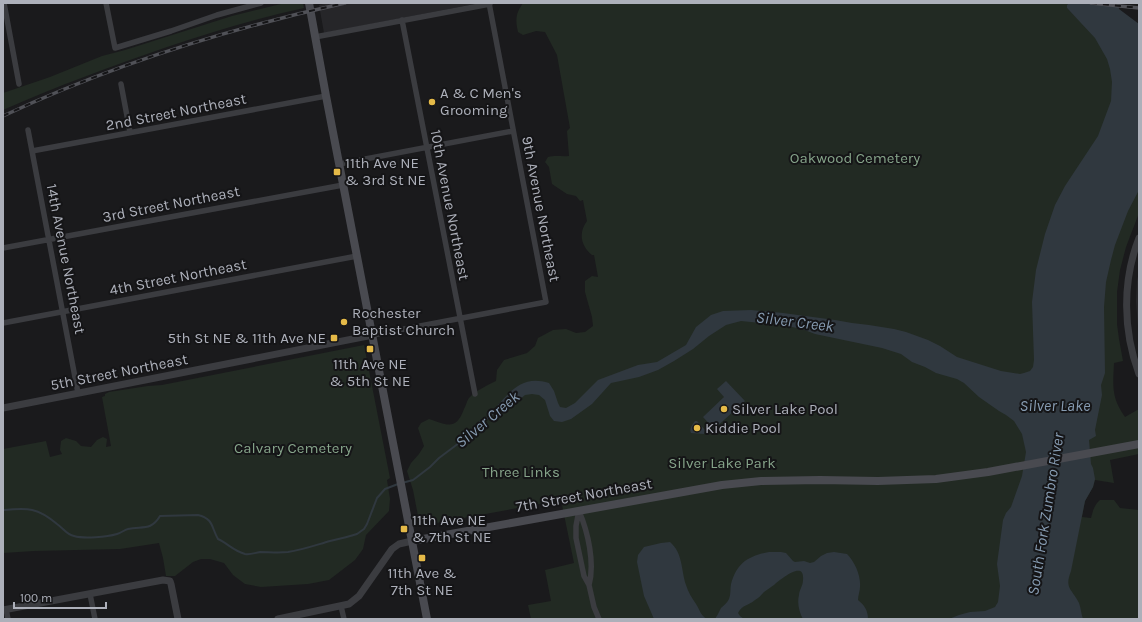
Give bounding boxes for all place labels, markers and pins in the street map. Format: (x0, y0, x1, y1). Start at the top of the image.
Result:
place label: A & C Men's Grooming (440, 84, 522, 119)
marker: A & C Men's Grooming (427, 97, 437, 107)
place label: 11th Ave NE & 3rd St NE (345, 154, 426, 189)
marker: 11th Ave NE & 3rd St NE (332, 167, 342, 177)
place label: Rochester Baptist Church (352, 304, 455, 339)
marker: Rochester Baptist Church (339, 317, 349, 327)
place label: 5th St NE & 11th Ave NE (168, 329, 326, 347)
marker: 5th St NE & 11th Ave NE (329, 333, 339, 343)
marker: 11th Ave NE & 5th St NE (365, 344, 375, 354)
place label: 11th Ave NE & 5th St NE (330, 355, 410, 390)
place label: Silver Lake Pool (732, 400, 838, 418)
marker: Silver Lake Pool (719, 404, 729, 414)
place label: Kiddie Pool (705, 419, 781, 437)
marker: Kiddie Pool (692, 423, 702, 433)
place label: 11th Ave NE & 7th St NE (412, 511, 492, 546)
marker: 11th Ave NE & 7th St NE (399, 524, 409, 534)
marker: 11th Ave & 7th St NE (417, 553, 427, 563)
place label: 11th Ave & 7th St NE (388, 564, 457, 599)

